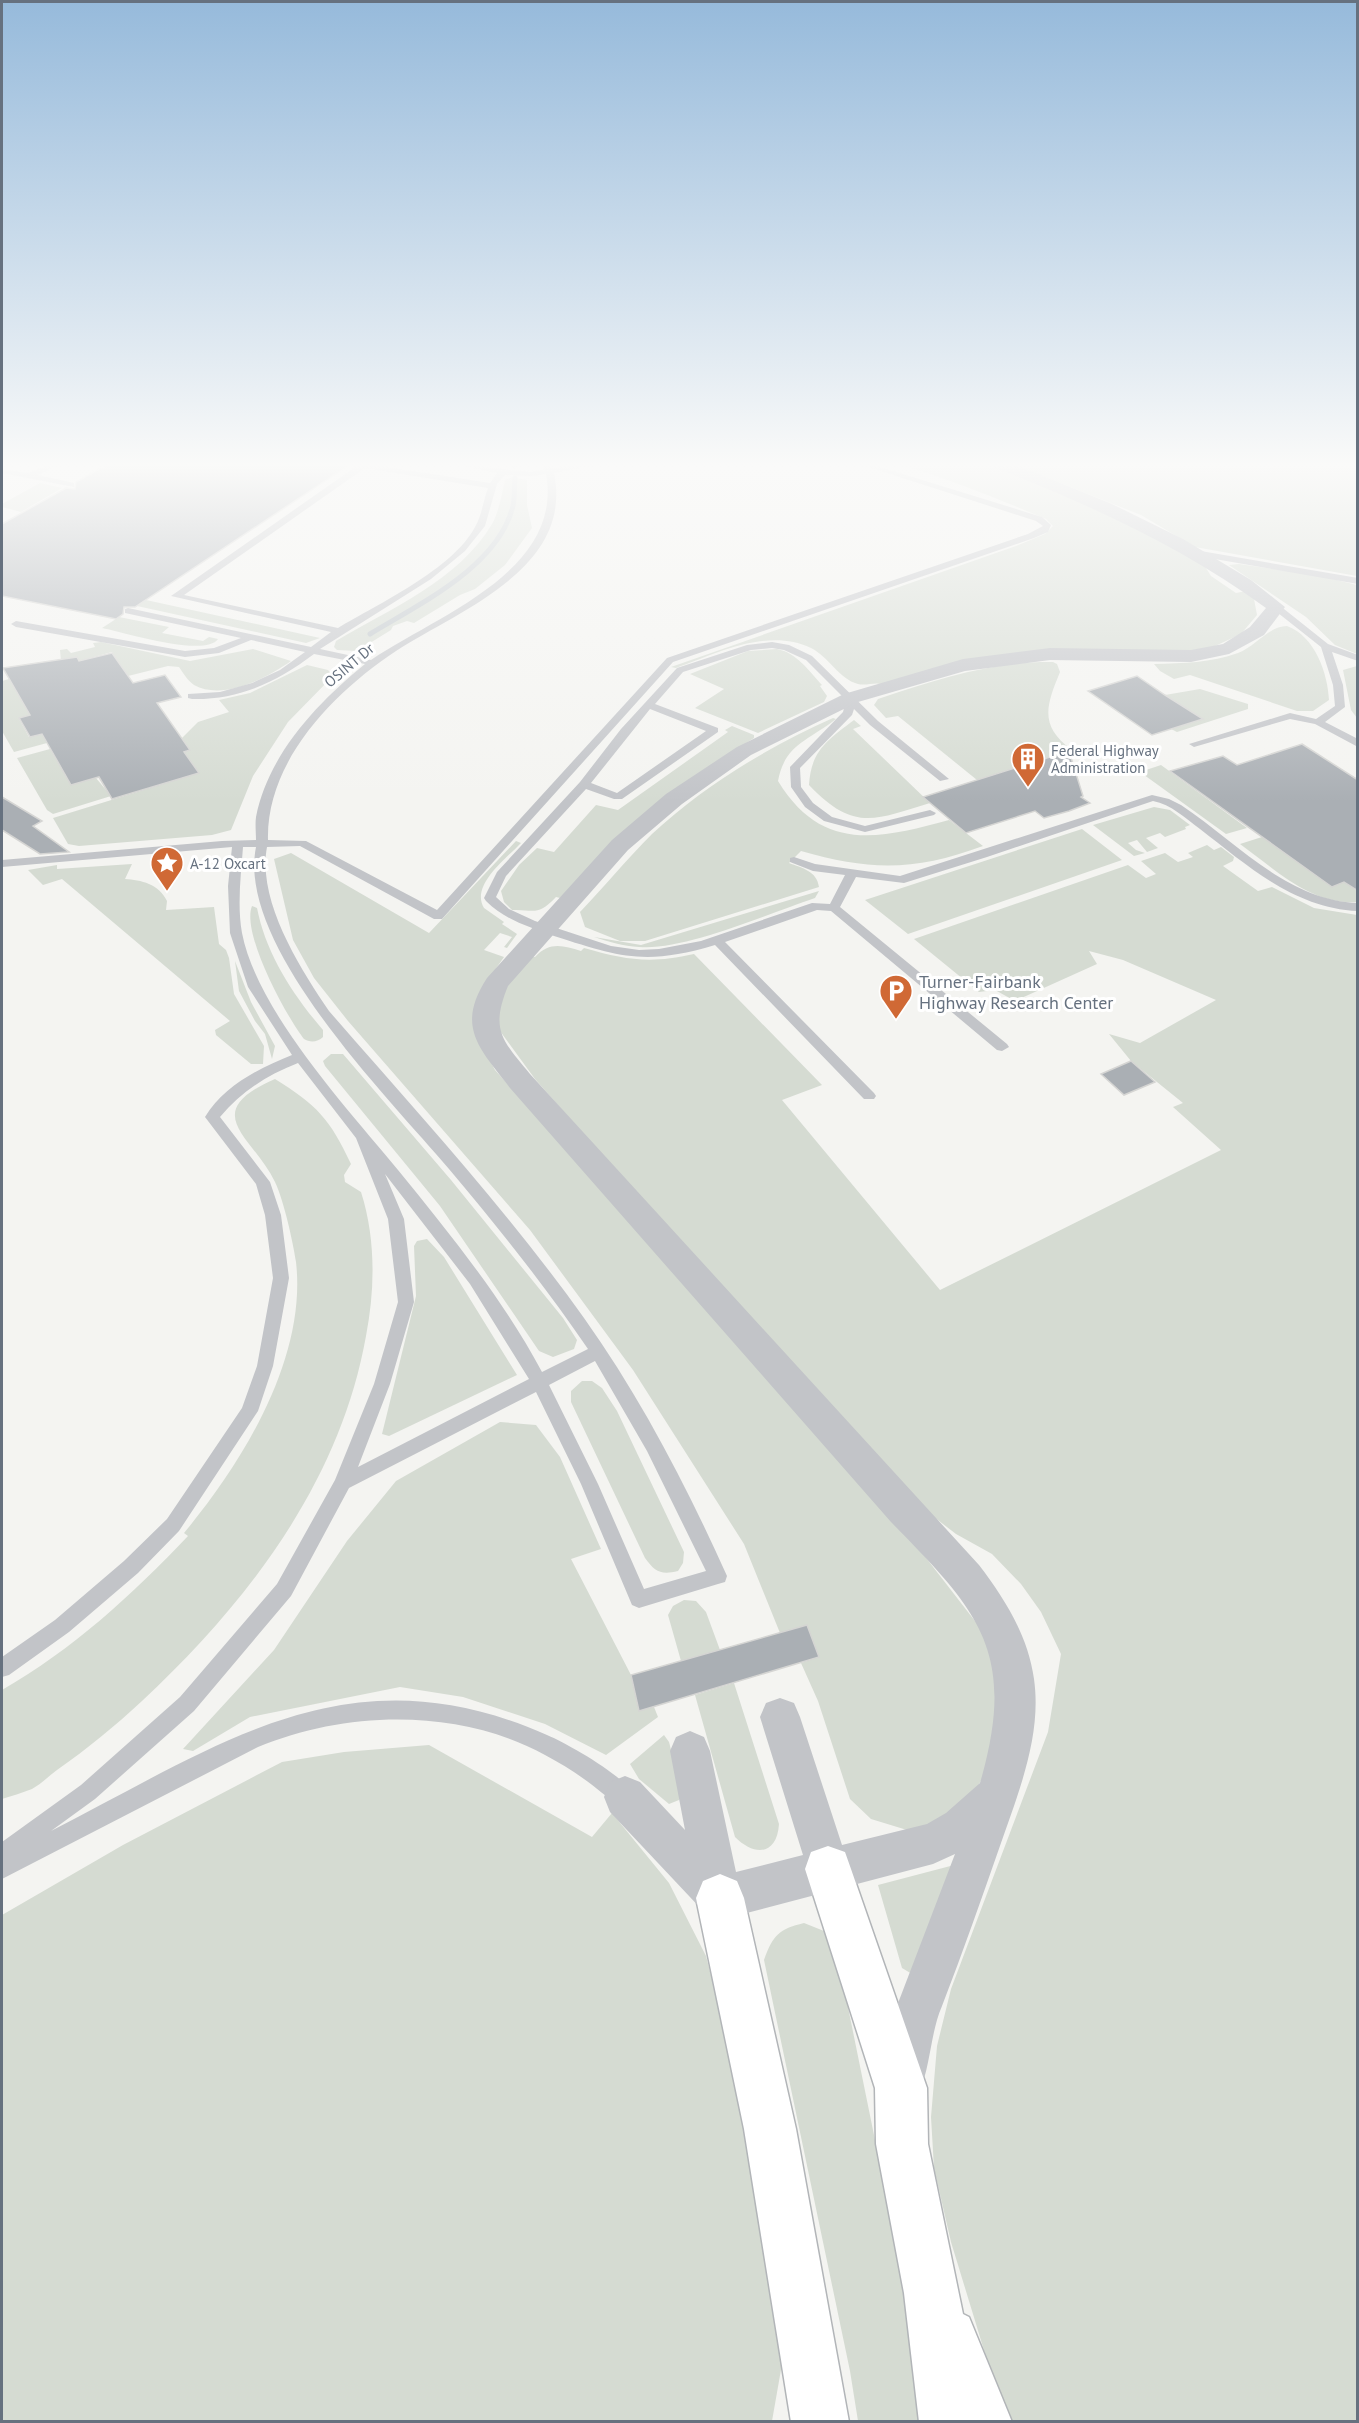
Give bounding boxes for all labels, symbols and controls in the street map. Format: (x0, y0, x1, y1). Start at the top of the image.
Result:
street label: OSINT Dr (320, 639, 378, 691)
building icon: Federal Highway Administration (1010, 741, 1046, 788)
place label: Federal Highway Administration (1051, 741, 1159, 777)
place icon: A-12 Oxcart (149, 845, 185, 892)
place label: A-12 Oxcart (190, 854, 266, 873)
place label: Turner-Fairbank Highway Research Center (919, 970, 1113, 1014)
parking icon: Turner-Fairbank Highway Research Center (878, 973, 914, 1020)

